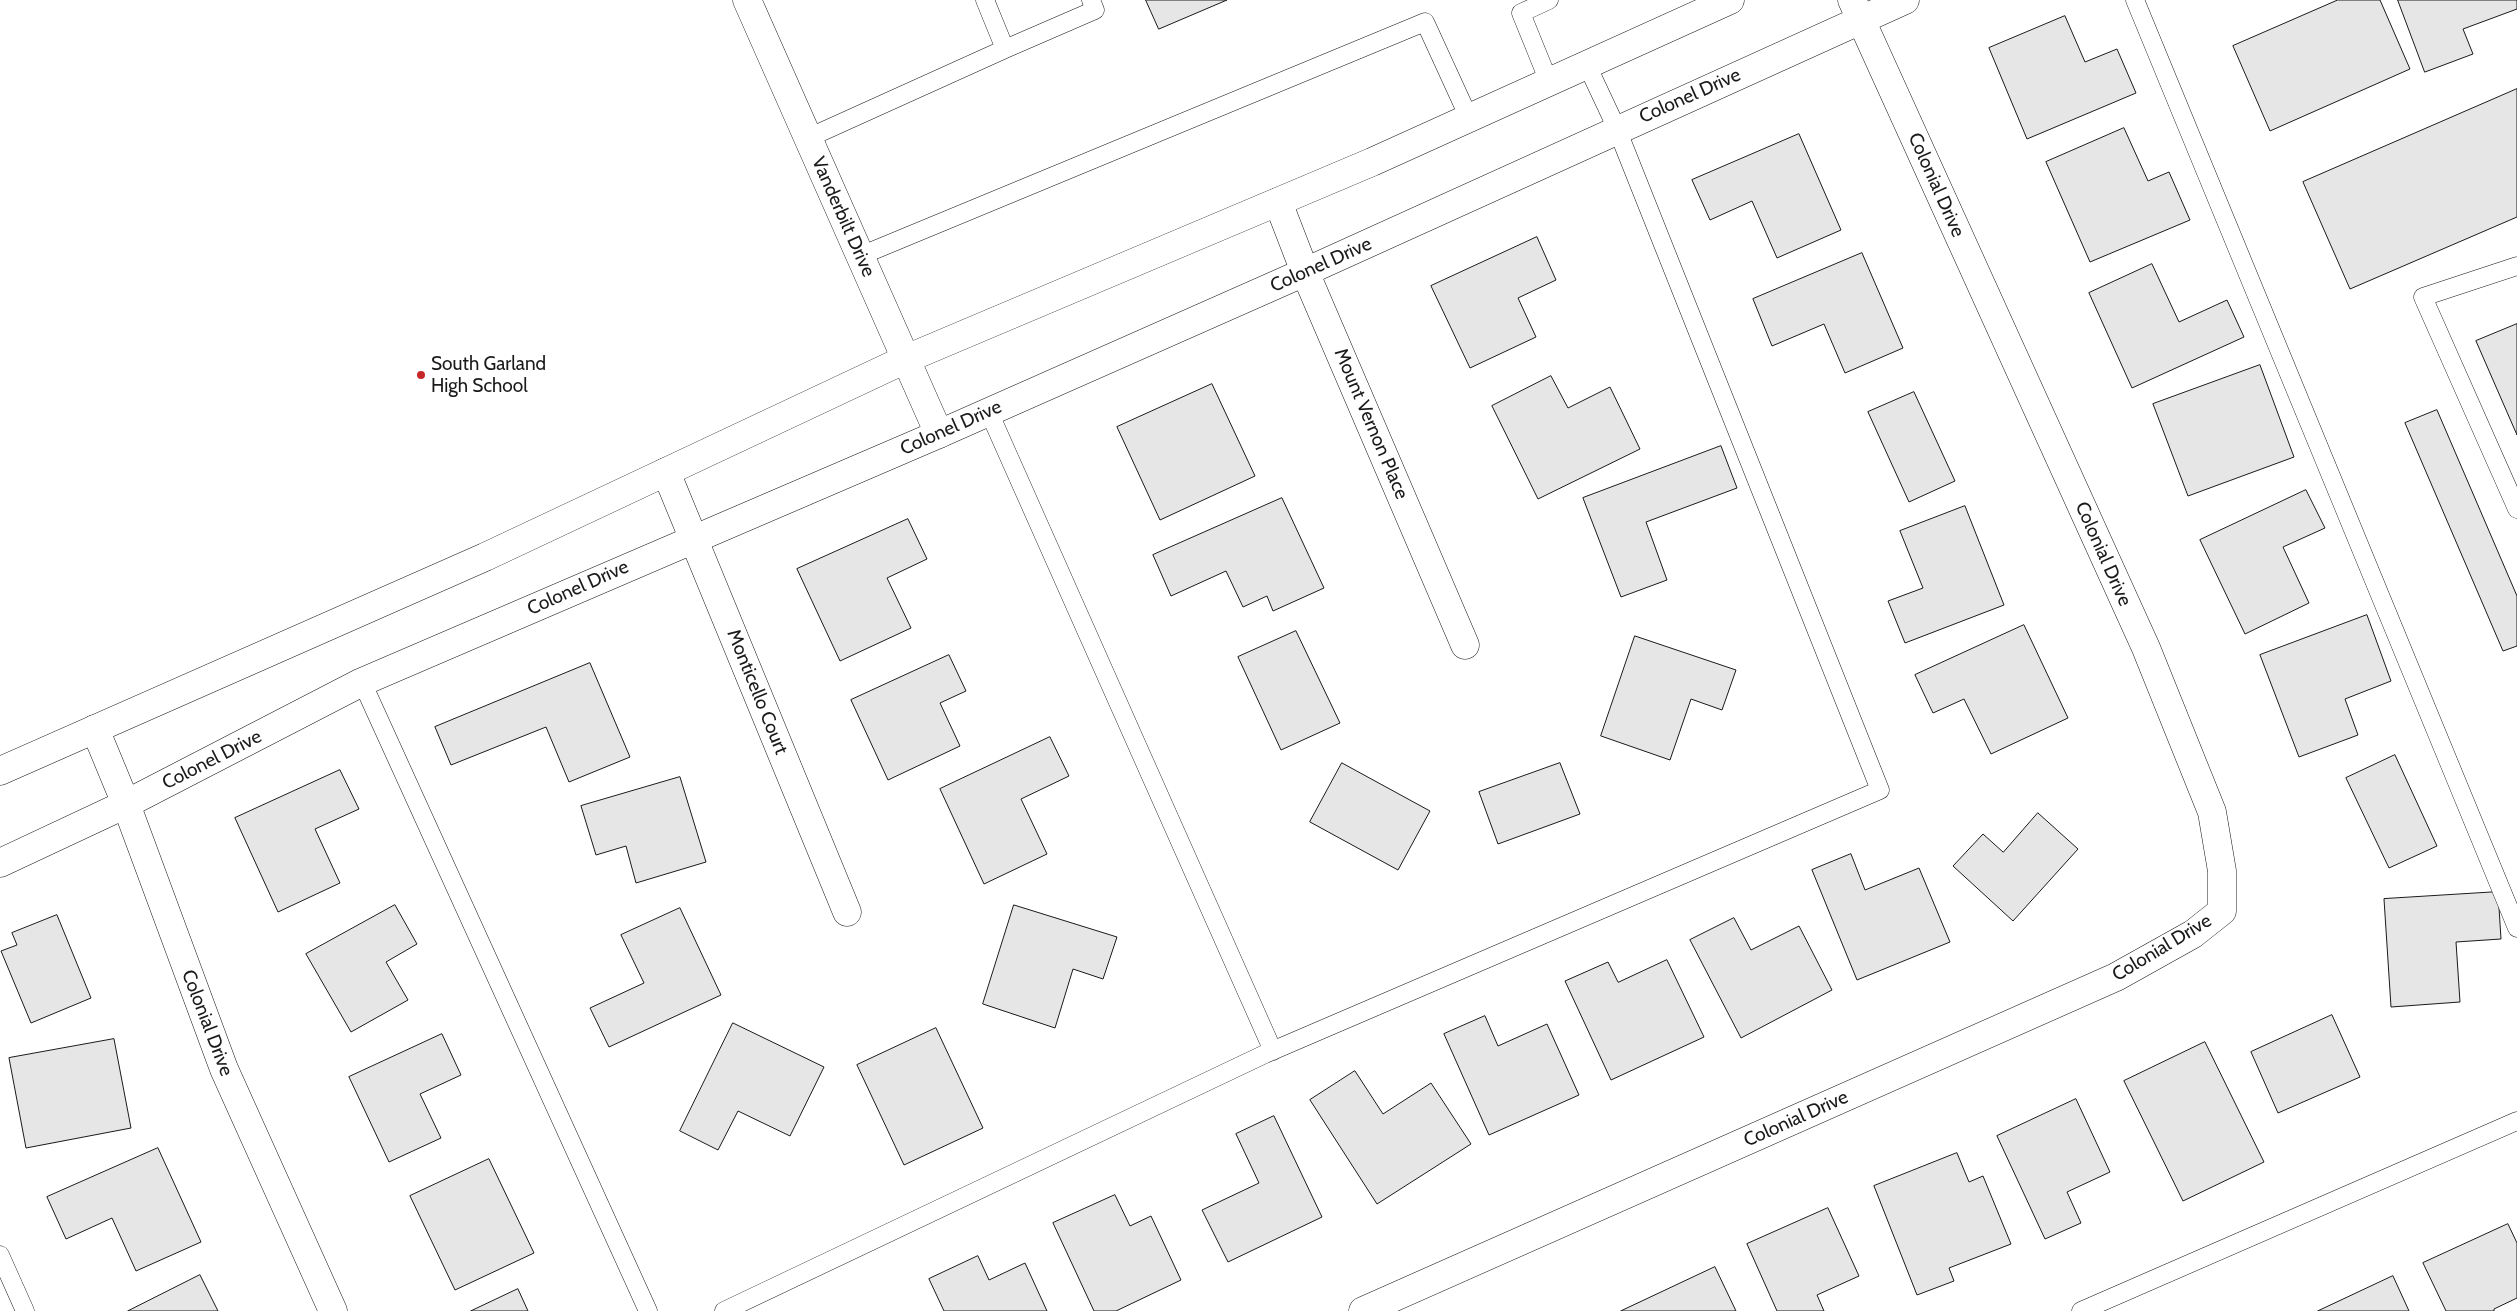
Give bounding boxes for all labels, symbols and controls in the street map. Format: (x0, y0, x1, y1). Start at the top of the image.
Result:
street label: Colonel Drive (1636, 64, 1744, 128)
street label: Colonial Drive (1903, 129, 1969, 241)
street label: Vanderbilt Drive (806, 153, 880, 281)
street label: Colonel Drive (1267, 233, 1375, 297)
street label: Mount Vernon Place (1329, 345, 1413, 503)
place label: South Garland High School (431, 353, 546, 397)
marker: South Garland High School (415, 369, 427, 381)
street label: Colonel Drive (897, 396, 1005, 460)
street label: Colonial Drive (2070, 498, 2136, 610)
street label: Colonel Drive (524, 556, 632, 620)
street label: Monticello Court (722, 626, 792, 758)
street label: Colonel Drive (159, 725, 265, 795)
street label: Colonial Drive (2108, 909, 2216, 987)
street label: Colonial Drive (176, 967, 238, 1079)
street label: Colonial Drive (1740, 1086, 1852, 1152)

